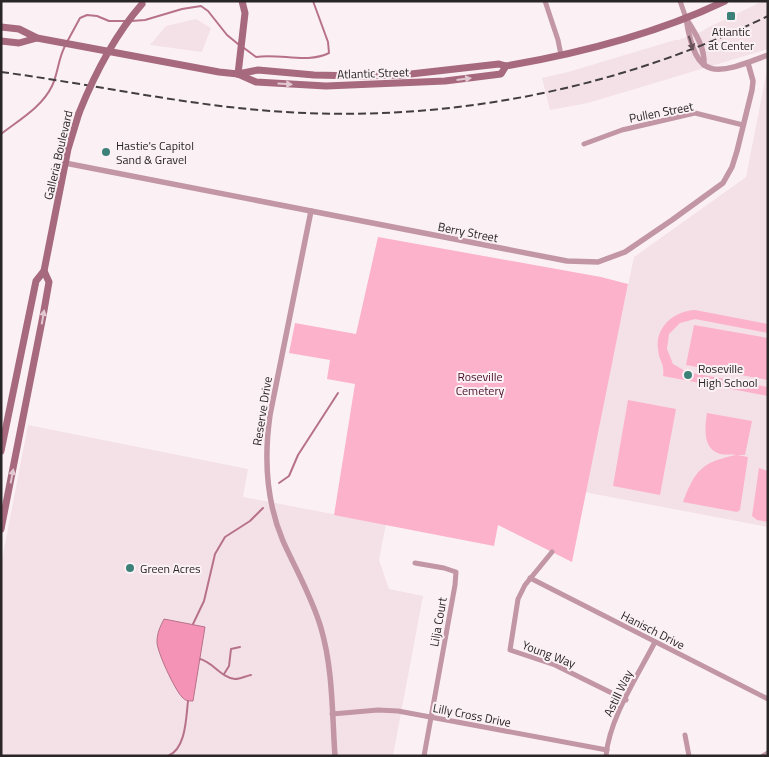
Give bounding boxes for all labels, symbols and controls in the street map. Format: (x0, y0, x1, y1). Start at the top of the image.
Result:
marker: Atlantic at Center (725, 10, 737, 22)
place label: Atlantic at Center (708, 22, 754, 55)
one-way arrow (688, 36, 696, 51)
street label: Atlantic Street (337, 62, 410, 84)
one-way arrow (457, 75, 473, 83)
one-way arrow (277, 80, 293, 88)
street label: Pullen Street (627, 96, 696, 128)
street label: Galleria Boulevard (38, 108, 78, 202)
place label: Hastie's Capitol Sand & Gravel (116, 136, 194, 169)
marker: Hastie's Capitol Sand & Gravel (100, 146, 112, 158)
street label: Berry Street (436, 217, 501, 247)
one-way arrow (39, 310, 47, 325)
place label: Roseville High School (698, 359, 758, 392)
park label: Roseville Cemetery (456, 367, 505, 400)
marker: Roseville High School (682, 369, 694, 381)
street label: Reserve Drive (247, 375, 277, 447)
one-way arrow (8, 468, 16, 483)
place label: Green Acres (140, 559, 201, 578)
marker: Green Acres (124, 562, 136, 574)
street label: Lilja Court (424, 595, 452, 648)
street label: Hanisch Drive (618, 606, 688, 654)
street label: Young Way (520, 635, 579, 673)
street label: Astill Way (599, 666, 638, 720)
street label: Lilly Cross Drive (431, 698, 513, 732)

